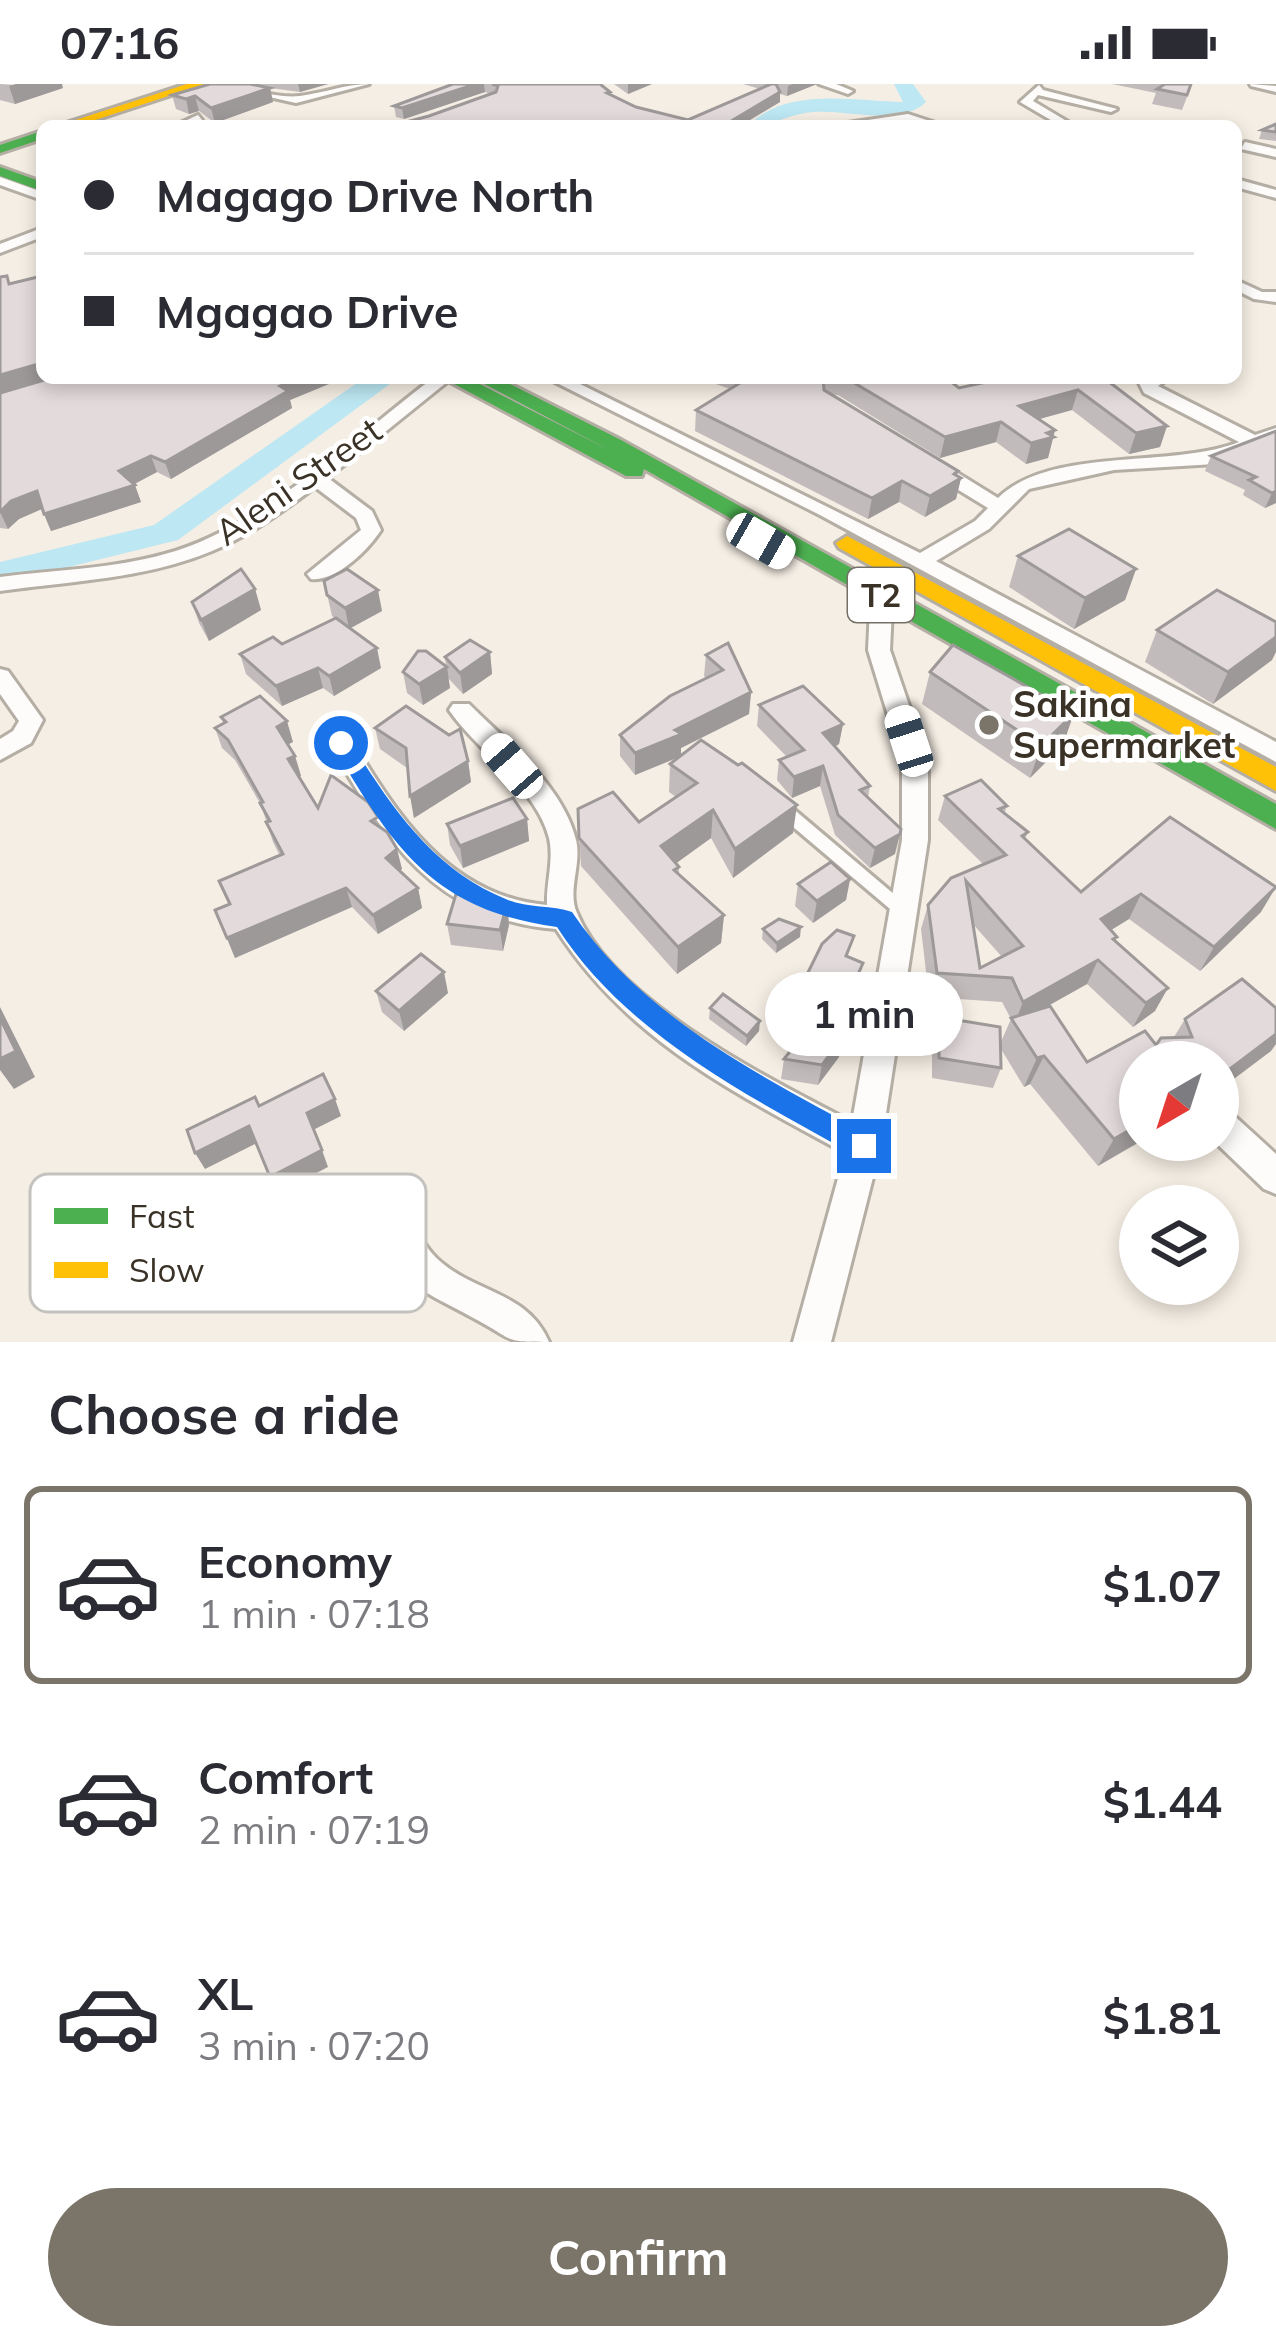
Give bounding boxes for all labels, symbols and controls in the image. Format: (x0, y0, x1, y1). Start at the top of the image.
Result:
text: 07:16 (60, 14, 179, 70)
text: Magago Drive North (156, 167, 594, 223)
text: Mgagao Drive (156, 283, 458, 339)
street label: Aleni Street (206, 407, 390, 554)
car (721, 507, 801, 575)
road number: T2 (848, 568, 914, 622)
place label: Sakina Supermarket (1013, 681, 1236, 767)
car (881, 701, 937, 781)
marker: Sakina Supermarket (976, 712, 1002, 738)
route start (314, 716, 368, 770)
car (475, 727, 549, 805)
callout: 1 min (765, 972, 963, 1056)
text: 1 min (813, 989, 915, 1038)
north arrow (1119, 1041, 1239, 1161)
map controls (1119, 1041, 1239, 1305)
route end (837, 1119, 891, 1173)
legend (30, 1174, 426, 1312)
button: layers (1119, 1185, 1239, 1305)
text: Fast (129, 1195, 194, 1236)
text: Slow (129, 1249, 205, 1290)
text: Choose a ride (48, 1380, 400, 1448)
icon: car (54, 1531, 162, 1639)
text: Economy (198, 1533, 392, 1589)
text: $1.07 (1103, 1557, 1222, 1613)
text: 1 min · 07:18 (198, 1589, 430, 1638)
icon: car (54, 1747, 162, 1855)
text: Comfort (198, 1749, 373, 1805)
text: $1.44 (1103, 1773, 1222, 1829)
text: 2 min · 07:19 (198, 1805, 430, 1854)
icon: car (54, 1963, 162, 2071)
text: XL (198, 1965, 253, 2021)
text: $1.81 (1103, 1989, 1222, 2045)
text: 3 min · 07:20 (198, 2021, 430, 2070)
button: Confirm (48, 2188, 1228, 2326)

